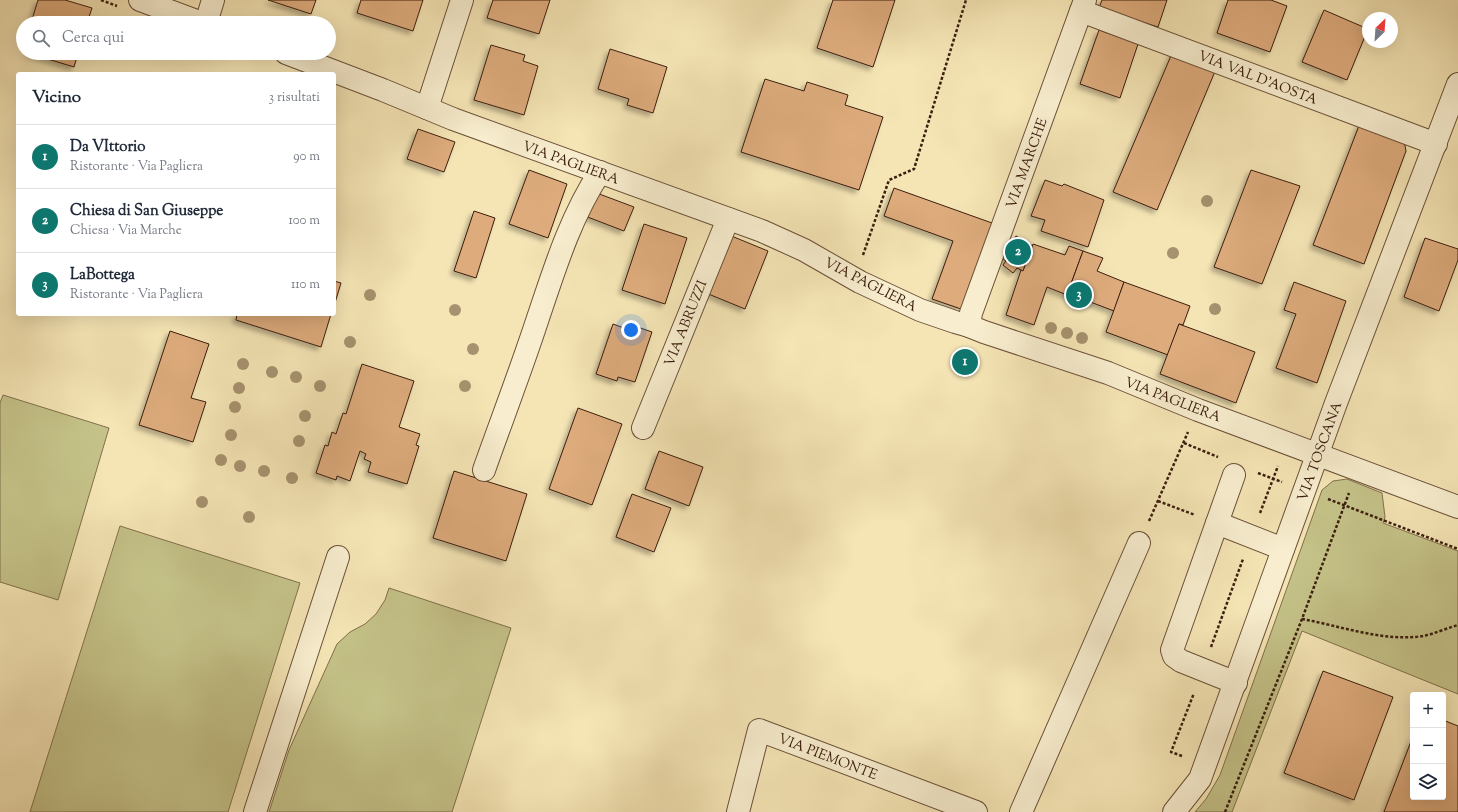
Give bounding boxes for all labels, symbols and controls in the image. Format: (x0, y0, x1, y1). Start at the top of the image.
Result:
north arrow (1362, 12, 1398, 48)
search box (16, 16, 336, 60)
icon: search (30, 27, 52, 49)
text: Cerca qui (62, 28, 124, 49)
street label: VIA VAL D'AOSTA (1195, 47, 1320, 111)
text: Vicino (32, 86, 81, 110)
text: 3 risultati (269, 89, 320, 107)
street label: VIA MARCHE (1002, 115, 1054, 212)
text: Da VIttorio (70, 137, 146, 158)
street label: VIA PAGLIERA (519, 137, 622, 191)
text: 1 (43, 148, 47, 166)
text: 90 m (293, 148, 320, 166)
text: Ristorante · Via Pagliera (70, 158, 203, 176)
text: Chiesa di San Giuseppe (70, 201, 223, 222)
text: 2 (42, 212, 48, 230)
text: 100 m (288, 212, 320, 230)
text: Chiesa · Via Marche (70, 222, 182, 240)
pin: 2 (1005, 237, 1031, 267)
street label: VIA PAGLIERA (820, 254, 921, 318)
text: LaBottega (70, 265, 135, 286)
text: 3 (42, 276, 48, 294)
text: 110 m (291, 276, 320, 294)
street label: VIA ABRUZZI (660, 277, 713, 370)
pin: 3 (1066, 280, 1092, 310)
text: Ristorante · Via Pagliera (70, 286, 203, 304)
your location (621, 320, 641, 340)
pin: 1 (952, 347, 978, 377)
street label: VIA PAGLIERA (1121, 373, 1224, 429)
street label: VIA TOSCANA (1294, 398, 1348, 504)
map controls (1410, 692, 1446, 800)
button: + (1410, 692, 1446, 728)
button: − (1410, 728, 1446, 764)
street label: VIA PIEMONTE (775, 730, 880, 786)
button: layers (1410, 764, 1446, 800)

